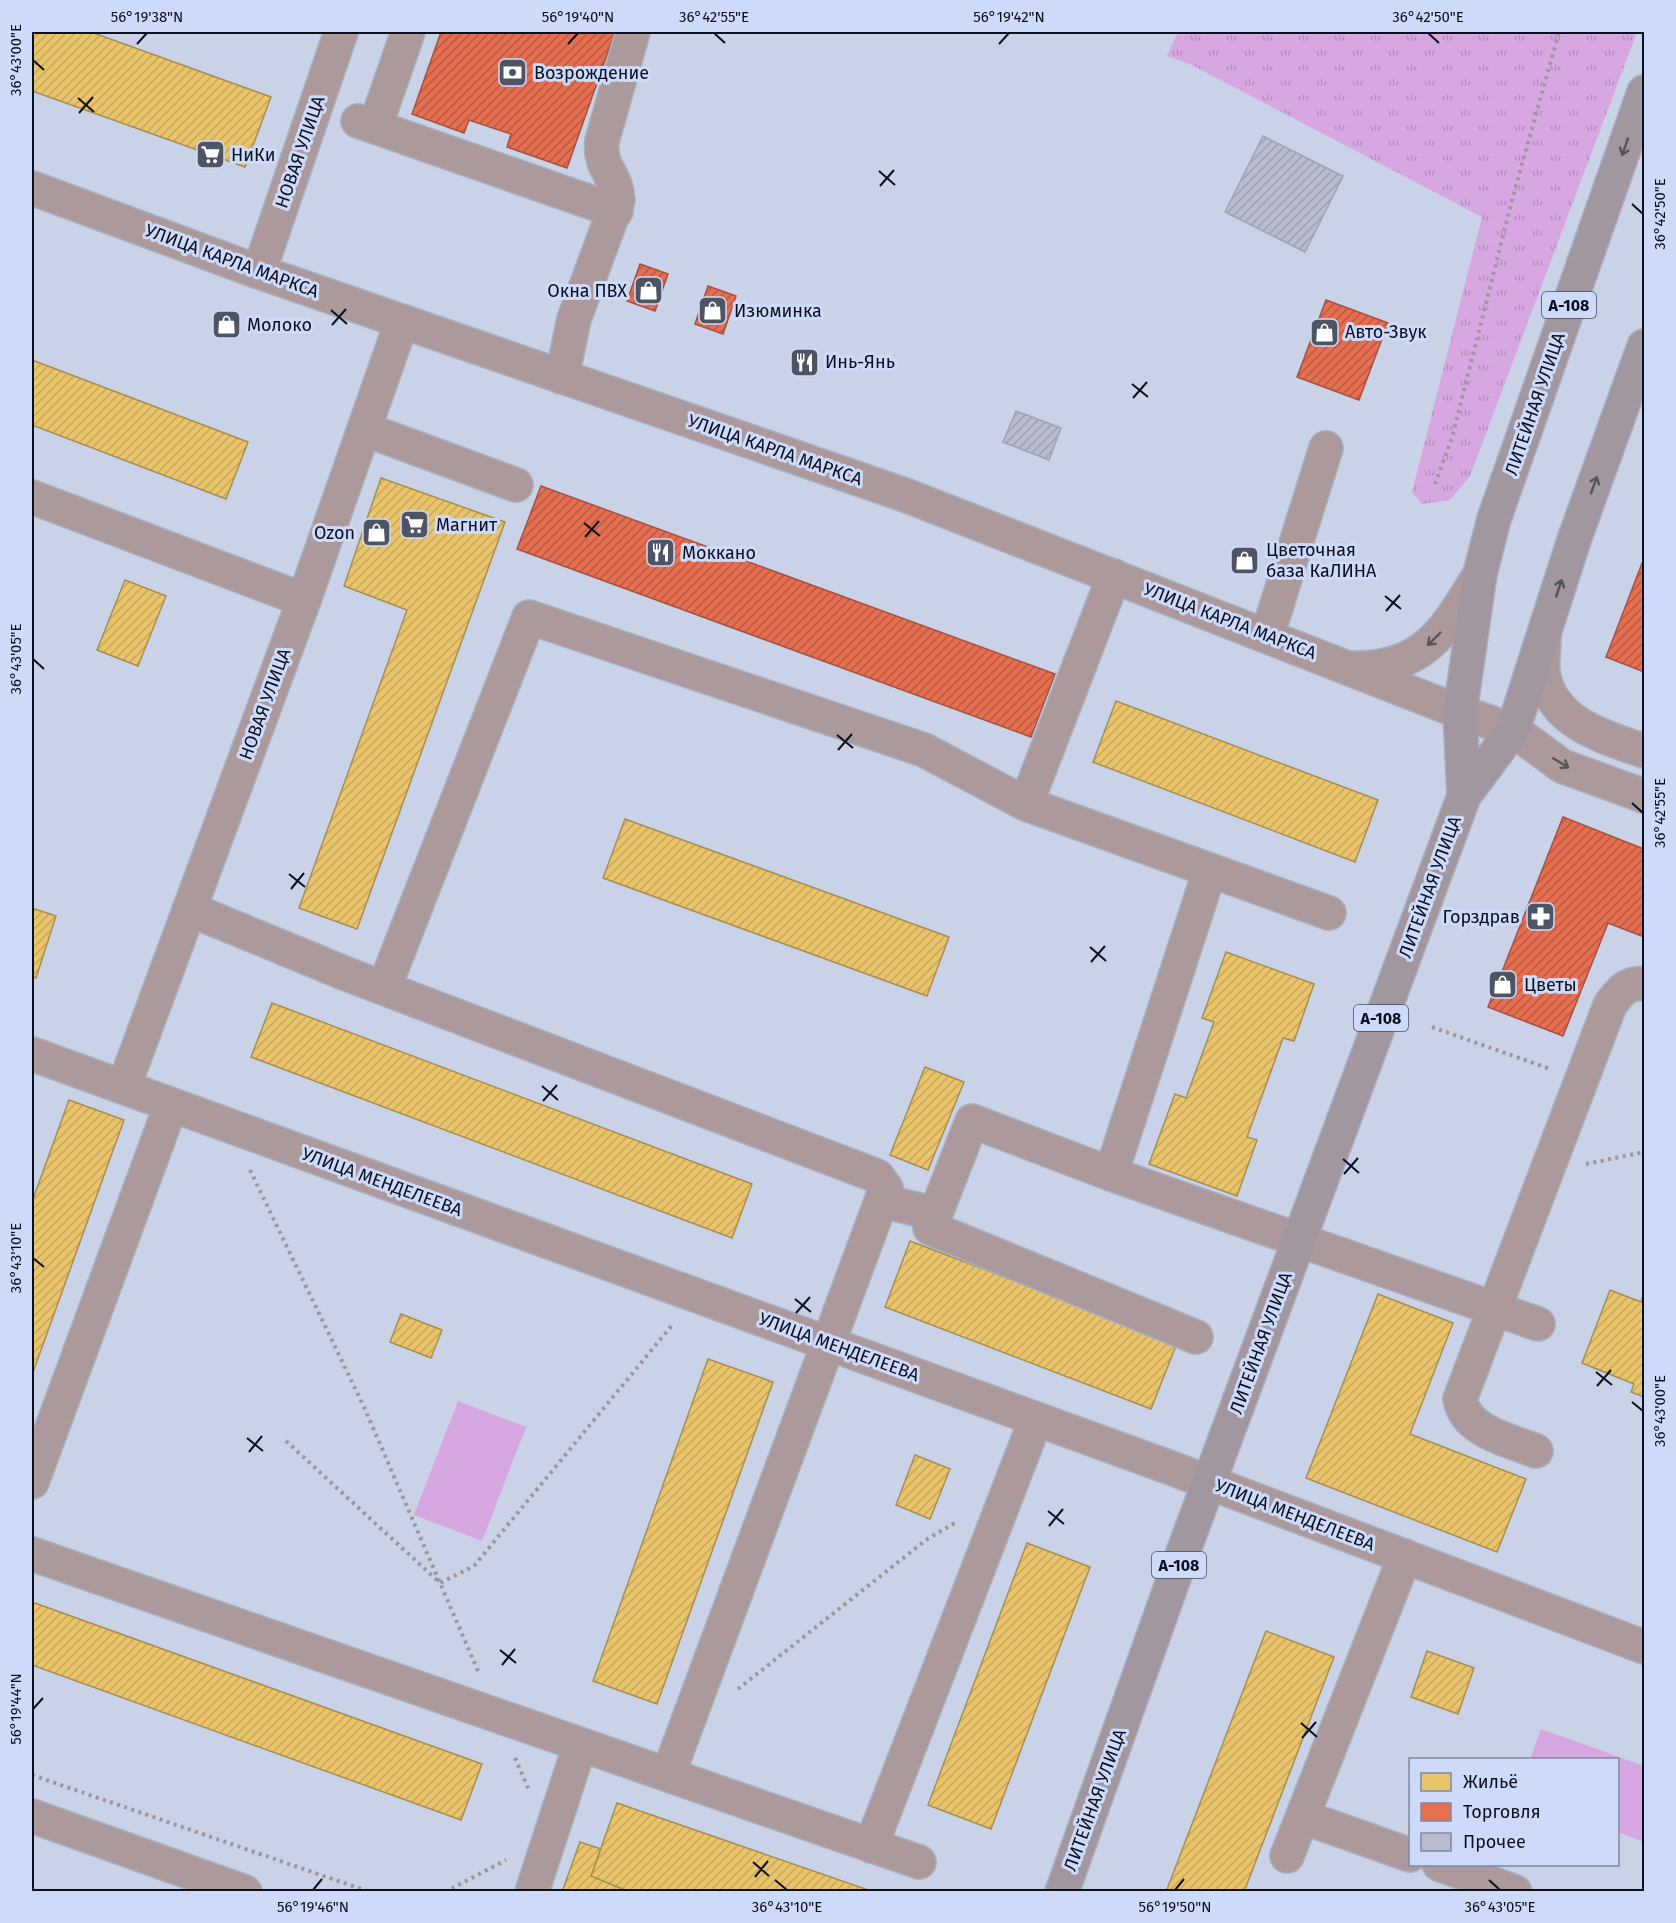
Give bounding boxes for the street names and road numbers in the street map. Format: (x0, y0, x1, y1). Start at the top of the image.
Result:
street label: НОВАЯ УЛИЦА (271, 92, 330, 211)
street label: УЛИЦА КАРЛА МАРКСА (142, 219, 323, 303)
road number: А-108 (1542, 292, 1596, 318)
street label: ЛИТЕЙНАЯ УЛИЦА (1500, 329, 1570, 478)
street label: УЛИЦА КАРЛА МАРКСА (685, 410, 866, 490)
street label: УЛИЦА КАРЛА МАРКСА (1141, 578, 1320, 664)
street label: НОВАЯ УЛИЦА (235, 644, 296, 763)
street label: ЛИТЕЙНАЯ УЛИЦА (1394, 812, 1466, 961)
road number: А-108 (1354, 1005, 1408, 1031)
street label: УЛИЦА МЕНДЕЛЕЕВА (299, 1143, 466, 1222)
street label: ЛИТЕЙНАЯ УЛИЦА (1225, 1268, 1297, 1417)
street label: УЛИЦА МЕНДЕЛЕЕВА (756, 1308, 923, 1387)
street label: УЛИЦА МЕНДЕЛЕЕВА (1212, 1474, 1379, 1556)
road number: А-108 (1152, 1552, 1206, 1578)
street label: ЛИТЕЙНАЯ УЛИЦА (1059, 1725, 1131, 1874)

